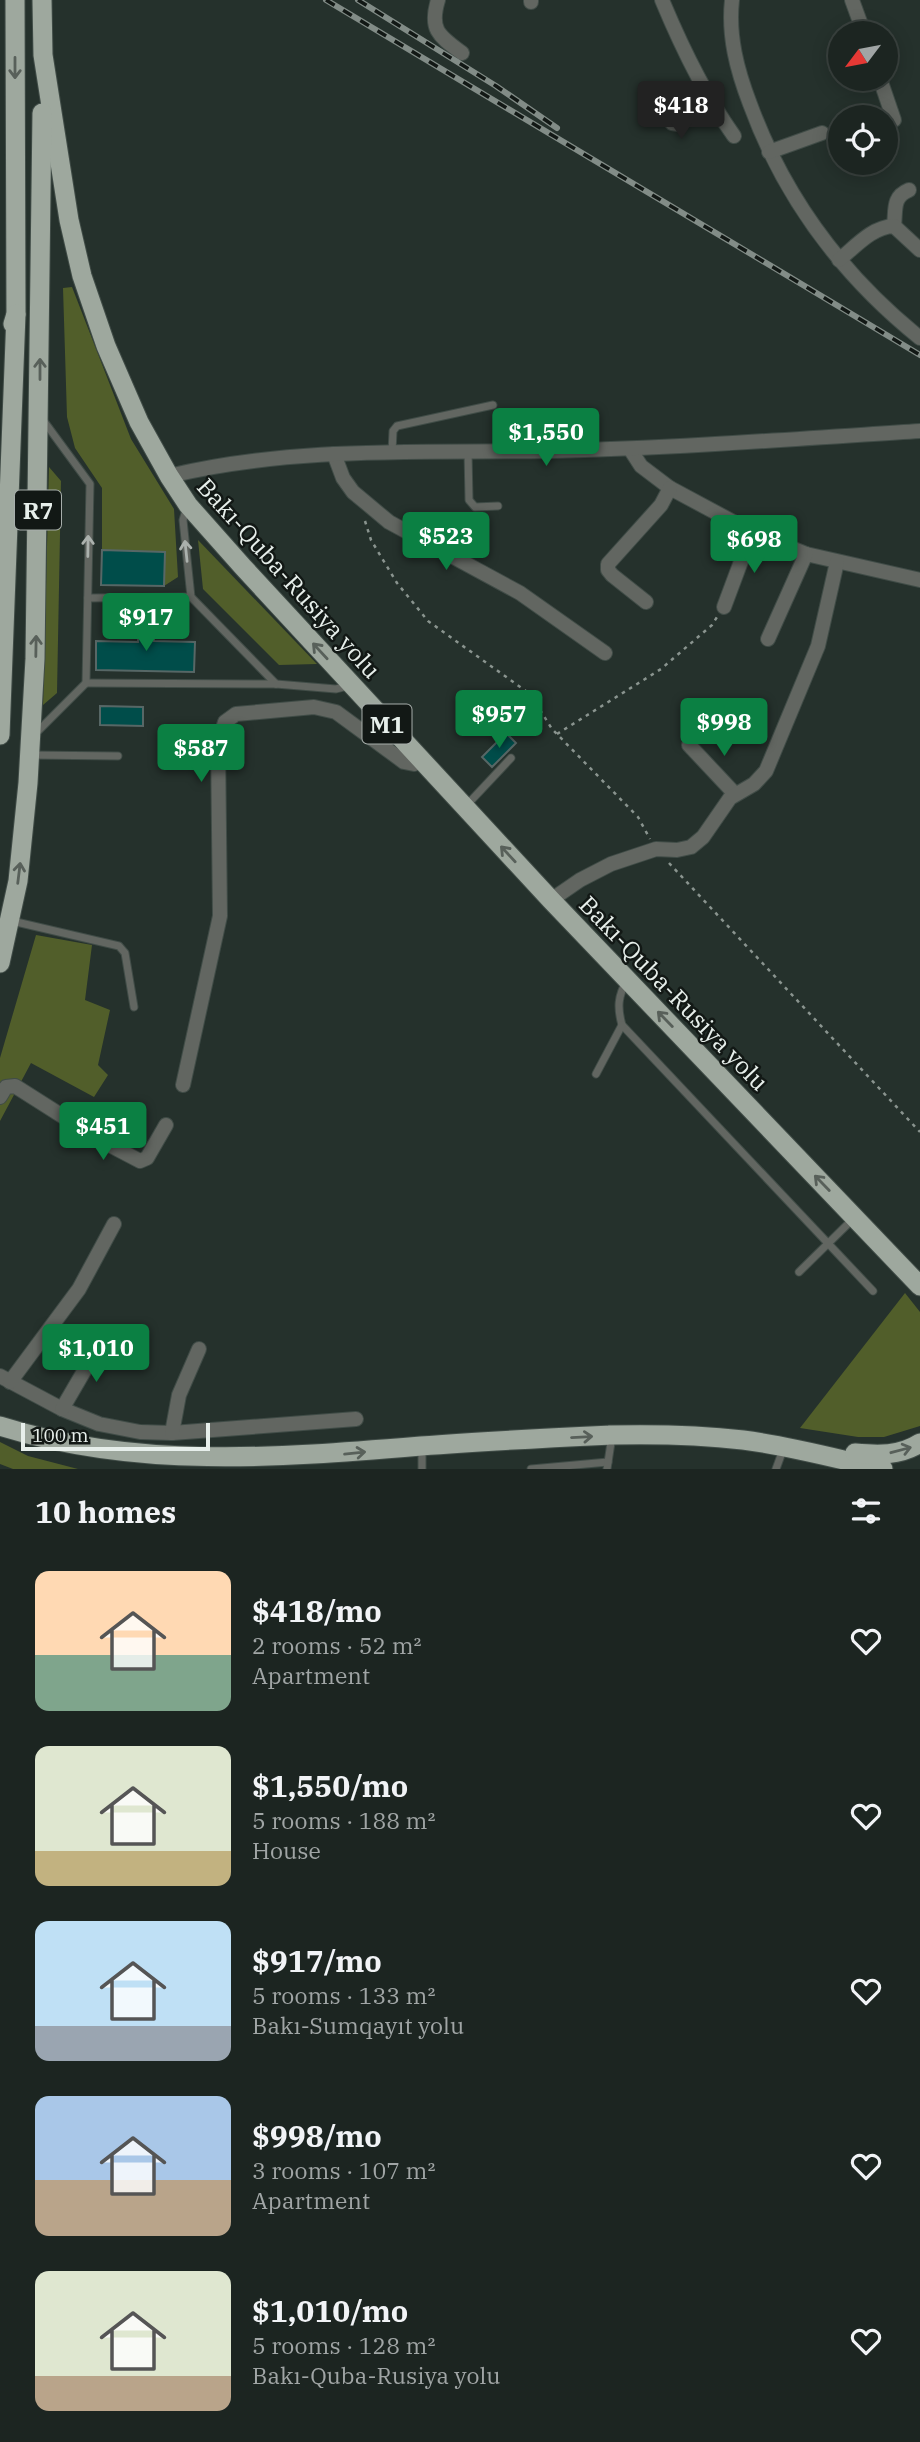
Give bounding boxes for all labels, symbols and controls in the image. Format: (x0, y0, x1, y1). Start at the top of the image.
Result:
north arrow (828, 21, 898, 91)
map controls (828, 21, 898, 175)
one-way arrow (8, 56, 22, 79)
pin: $418 (640, 82, 722, 141)
text: $418 (653, 89, 709, 119)
button: locate (828, 105, 898, 175)
one-way arrow (33, 358, 47, 381)
pin: $1,550 (489, 408, 603, 468)
text: $1,550 (508, 416, 584, 446)
street label: Bakı-Quba-Rusiya yolu (190, 471, 388, 685)
road number: R7 (15, 490, 61, 530)
pin: $523 (405, 512, 487, 572)
pin: $698 (713, 516, 795, 575)
text: $523 (418, 520, 474, 550)
text: $698 (726, 523, 782, 553)
one-way arrow (82, 535, 95, 558)
one-way arrow (179, 540, 192, 562)
pin: $917 (105, 594, 187, 653)
text: $917 (118, 601, 174, 631)
one-way arrow (29, 634, 42, 657)
one-way arrow (312, 642, 328, 660)
pin: $957 (458, 690, 540, 750)
text: $957 (471, 698, 527, 728)
pin: $998 (683, 698, 765, 758)
road number: M1 (362, 704, 412, 744)
text: $998 (696, 706, 752, 736)
pin: $587 (160, 724, 242, 784)
text: $587 (173, 732, 229, 762)
one-way arrow (500, 845, 516, 863)
one-way arrow (13, 862, 26, 884)
street label: Bakı-Quba-Rusiya yolu (572, 889, 776, 1097)
one-way arrow (656, 1011, 673, 1028)
pin: $451 (62, 1102, 144, 1162)
text: $451 (75, 1110, 131, 1140)
one-way arrow (813, 1175, 830, 1192)
pin: $1,010 (39, 1324, 153, 1384)
text: $1,010 (58, 1332, 134, 1362)
scale bar (21, 1420, 210, 1452)
text: 100 m (32, 1423, 89, 1447)
one-way arrow (570, 1430, 593, 1443)
one-way arrow (889, 1443, 911, 1456)
one-way arrow (343, 1446, 366, 1459)
text: 10 homes (35, 1492, 176, 1531)
icon: filters (847, 1492, 885, 1530)
text: $418/mo (252, 1591, 382, 1630)
icon: home (91, 1599, 175, 1683)
icon: heart (847, 1622, 885, 1660)
text: 2 rooms · 52 m² (252, 1630, 422, 1660)
text: Apartment (252, 1660, 370, 1690)
text: $1,550/mo (252, 1766, 408, 1805)
icon: home (91, 1774, 175, 1858)
icon: heart (847, 1797, 885, 1835)
text: 5 rooms · 188 m² (252, 1805, 435, 1835)
text: House (252, 1835, 321, 1865)
text: $917/mo (252, 1941, 382, 1980)
icon: home (91, 1949, 175, 2033)
icon: heart (847, 1972, 885, 2010)
text: 5 rooms · 133 m² (252, 1980, 435, 2010)
text: Bakı-Sumqayıt yolu (252, 2010, 464, 2040)
text: $998/mo (252, 2116, 382, 2155)
icon: home (91, 2124, 175, 2208)
icon: heart (847, 2147, 885, 2185)
text: 3 rooms · 107 m² (252, 2155, 435, 2185)
text: Apartment (252, 2185, 370, 2215)
text: $1,010/mo (252, 2291, 408, 2330)
icon: home (91, 2299, 175, 2383)
icon: heart (847, 2322, 885, 2360)
text: 5 rooms · 128 m² (252, 2330, 435, 2360)
text: Bakı-Quba-Rusiya yolu (252, 2360, 501, 2390)

